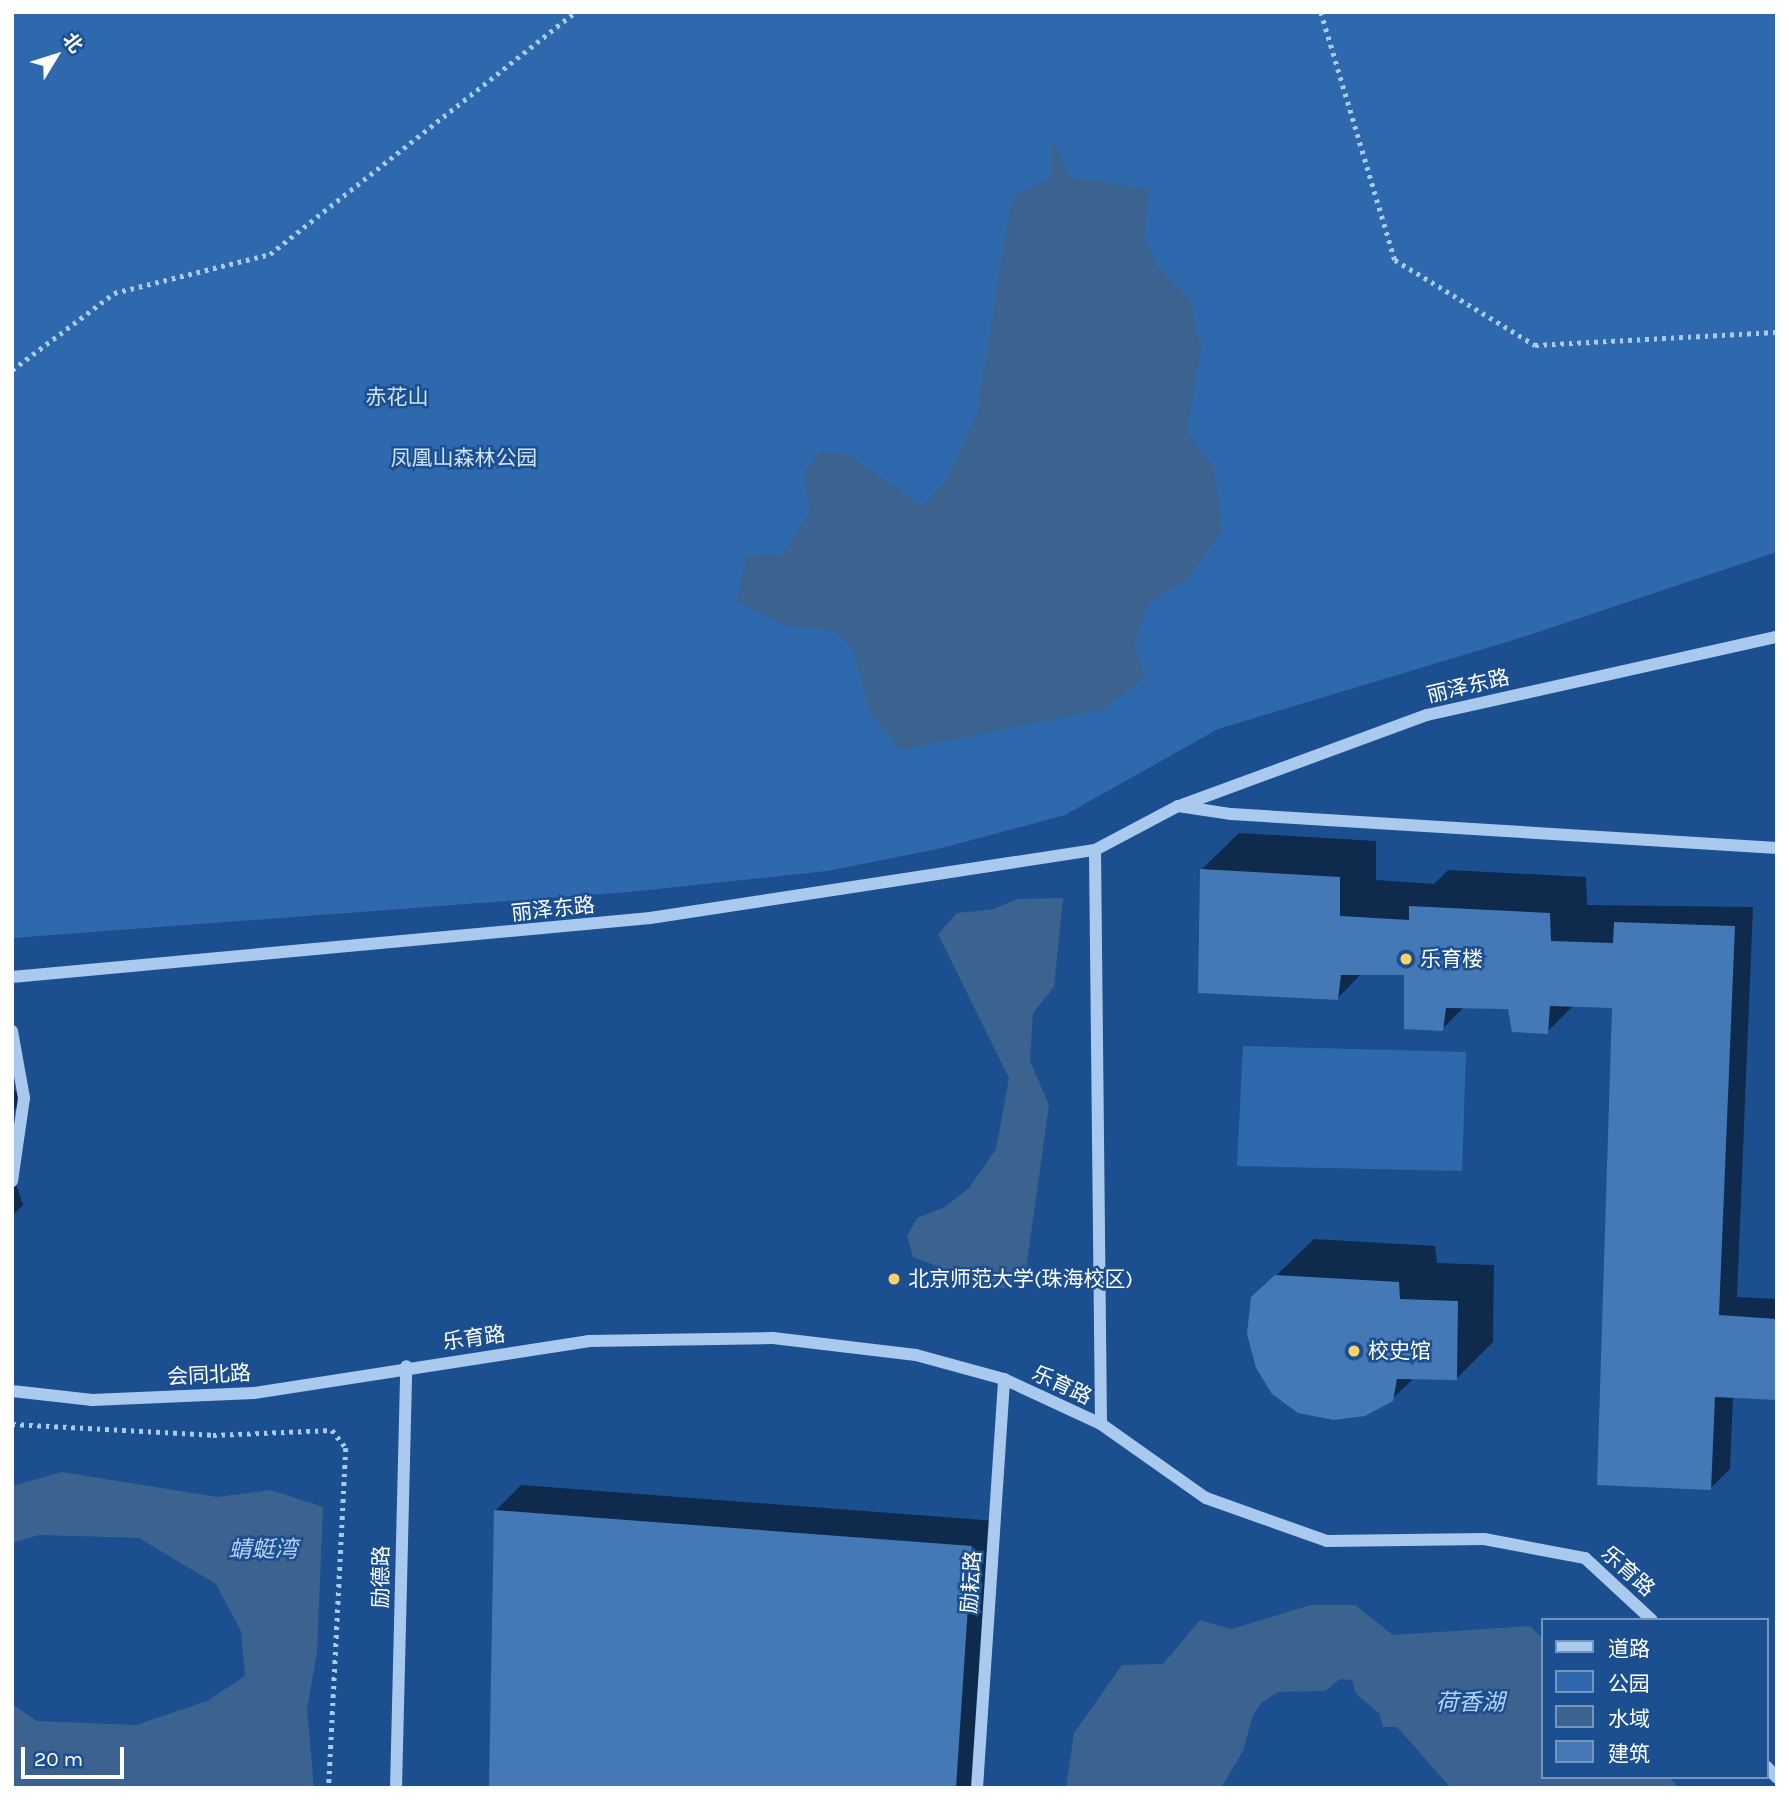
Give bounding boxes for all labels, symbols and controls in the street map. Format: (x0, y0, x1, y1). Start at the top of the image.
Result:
north arrow (21, 21, 91, 91)
text: 北 (58, 29, 87, 57)
park label: 赤花山 (366, 384, 428, 410)
park label: 凤凰山森林公园 (391, 445, 537, 471)
street label: 丽泽东路 (1424, 664, 1512, 708)
street label: 丽泽东路 (510, 892, 596, 926)
place label: 乐育楼 (1420, 946, 1483, 972)
marker: 乐育楼 (1398, 951, 1414, 967)
place label: 北京师范大学(珠海校区) (908, 1266, 1133, 1292)
marker: 北京师范大学(珠海校区) (886, 1271, 902, 1287)
street label: 乐育路 (441, 1321, 507, 1355)
place label: 校史馆 (1368, 1338, 1431, 1364)
marker: 校史馆 (1346, 1343, 1362, 1359)
street label: 会同北路 (166, 1360, 252, 1390)
street label: 乐育路 (1028, 1360, 1096, 1410)
water label: 蜻蜓湾 (229, 1536, 297, 1564)
street label: 乐育路 (1596, 1541, 1660, 1601)
street label: 励德路 (368, 1545, 394, 1609)
street label: 励耘路 (956, 1550, 986, 1614)
legend (1540, 1618, 1768, 1779)
text: 道路 (1608, 1637, 1650, 1661)
text: 公园 (1608, 1672, 1650, 1696)
water label: 荷香湖 (1436, 1689, 1504, 1717)
text: 水域 (1608, 1707, 1650, 1731)
scale bar (24, 1734, 128, 1778)
text: 建筑 (1608, 1742, 1650, 1766)
text: 20 m (34, 1747, 83, 1771)

